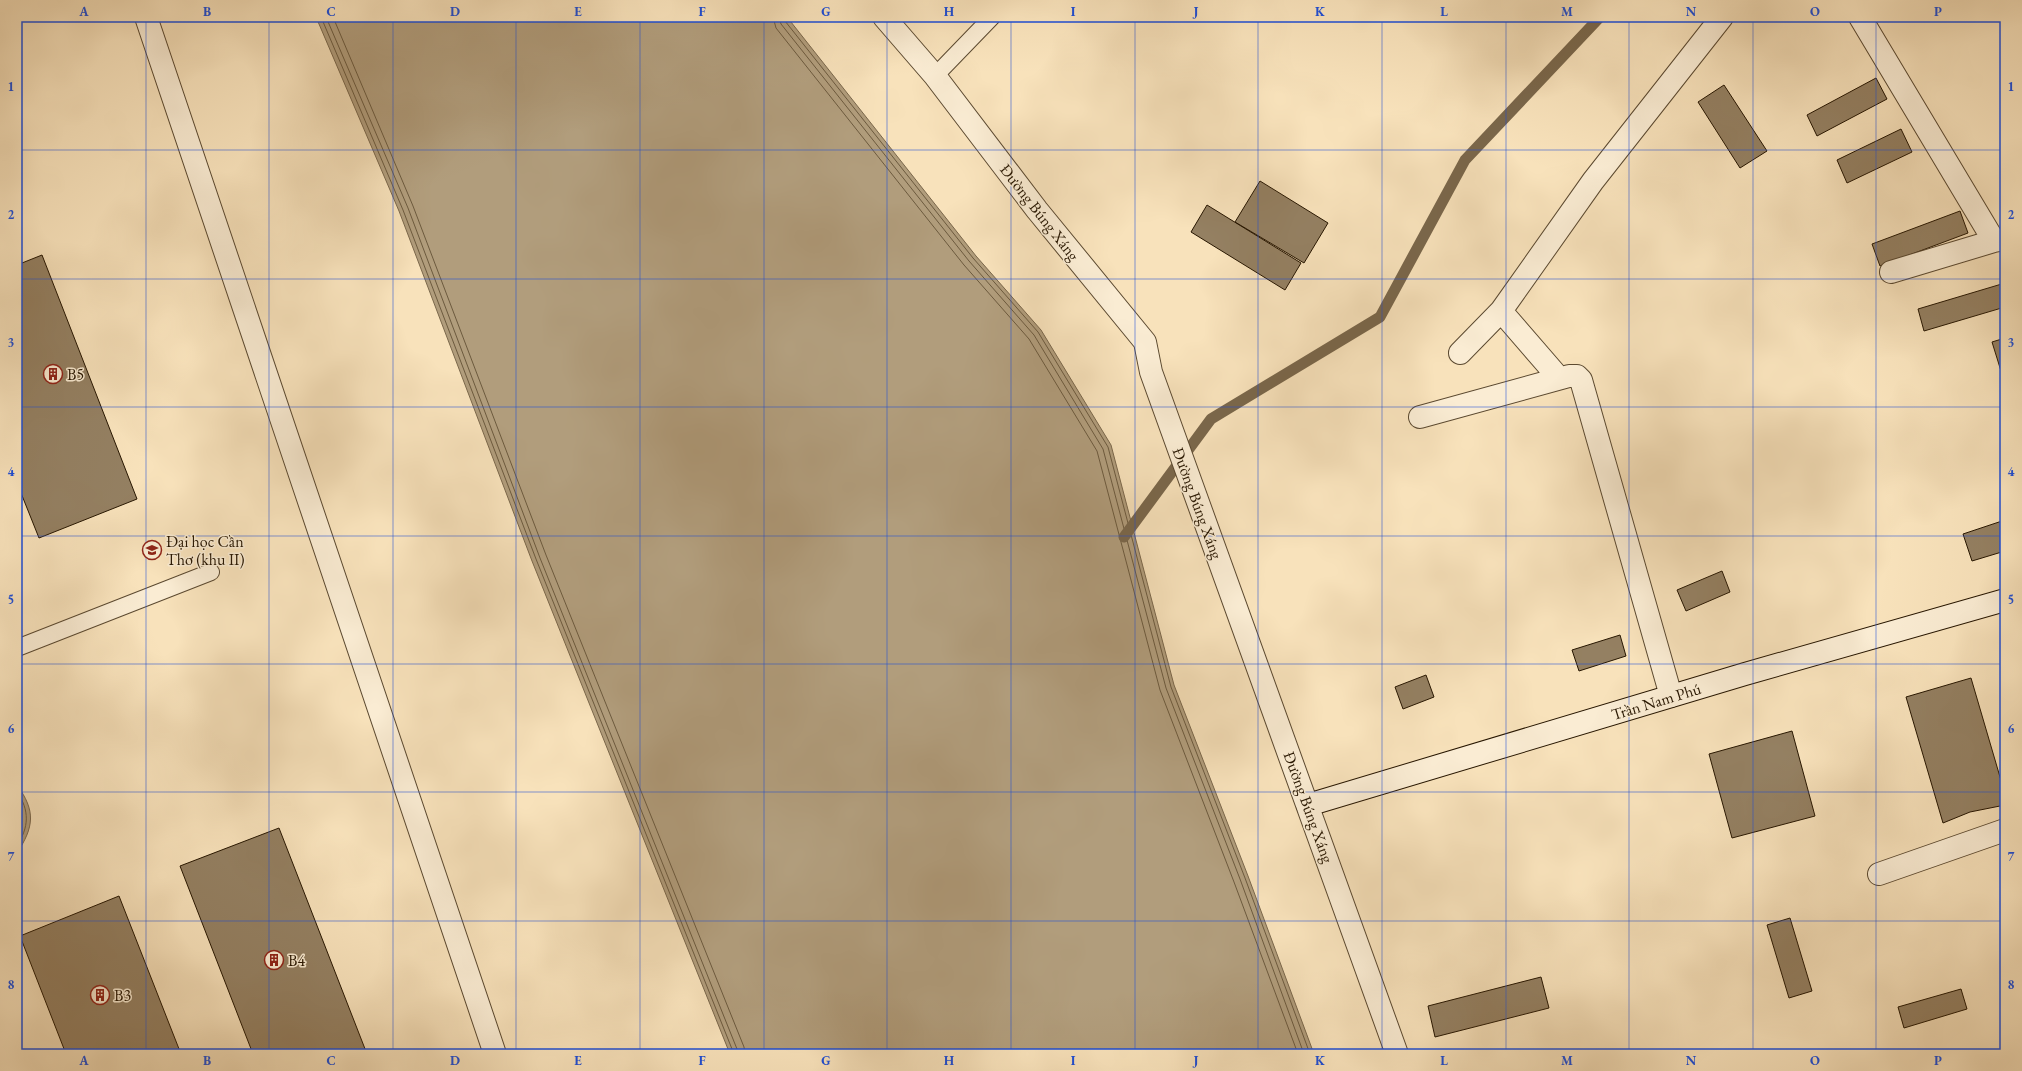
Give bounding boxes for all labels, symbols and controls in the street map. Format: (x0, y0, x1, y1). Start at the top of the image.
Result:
text: A (78, 3, 89, 20)
text: B (203, 3, 211, 20)
text: C (326, 3, 336, 20)
text: D (450, 3, 460, 20)
text: E (574, 3, 582, 20)
text: F (698, 3, 706, 20)
text: G (821, 3, 831, 20)
text: H (944, 3, 955, 20)
text: I (1071, 3, 1076, 20)
text: J (1192, 3, 1199, 20)
text: K (1315, 3, 1326, 20)
text: L (1440, 3, 1448, 20)
text: M (1561, 3, 1573, 20)
text: N (1686, 3, 1697, 20)
text: O (1810, 3, 1820, 20)
text: P (1934, 3, 1942, 20)
text: 1 (8, 78, 15, 95)
text: 1 (2008, 78, 2015, 95)
street label: Đường Búng Xáng (995, 160, 1085, 266)
text: 2 (8, 206, 15, 223)
text: 2 (2008, 206, 2015, 223)
text: 3 (8, 334, 15, 351)
text: 3 (2008, 334, 2015, 351)
building icon: B5 (42, 363, 64, 385)
place label: B5 (67, 364, 84, 385)
street label: Đường Búng Xáng (1168, 444, 1228, 563)
text: 4 (8, 463, 15, 480)
text: 4 (2008, 463, 2015, 480)
place label: Đại học Cần Thơ (khu II) (166, 531, 245, 570)
school or university icon: Đại học Cần Thơ (khu II) (141, 539, 163, 561)
text: 5 (8, 591, 14, 608)
text: 5 (2008, 591, 2014, 608)
street label: Trần Nam Phú (1609, 678, 1704, 725)
text: 6 (8, 720, 15, 737)
text: 6 (2008, 720, 2015, 737)
street label: Đường Búng Xáng (1279, 748, 1339, 867)
text: 7 (8, 848, 15, 865)
text: 7 (2008, 848, 2015, 865)
building icon: B4 (263, 949, 285, 971)
place label: B4 (288, 950, 305, 971)
text: 8 (8, 976, 15, 993)
text: 8 (2008, 976, 2015, 993)
building icon: B3 (89, 984, 111, 1006)
place label: B3 (114, 985, 131, 1006)
text: A (78, 1052, 89, 1069)
text: B (203, 1052, 211, 1069)
text: C (326, 1052, 336, 1069)
text: D (450, 1052, 460, 1069)
text: E (574, 1052, 582, 1069)
text: F (698, 1052, 706, 1069)
text: G (821, 1052, 831, 1069)
text: H (944, 1052, 955, 1069)
text: I (1071, 1052, 1076, 1069)
text: J (1192, 1052, 1199, 1069)
text: K (1315, 1052, 1326, 1069)
text: L (1440, 1052, 1448, 1069)
text: M (1561, 1052, 1573, 1069)
text: N (1686, 1052, 1697, 1069)
text: O (1810, 1052, 1820, 1069)
text: P (1934, 1052, 1942, 1069)

